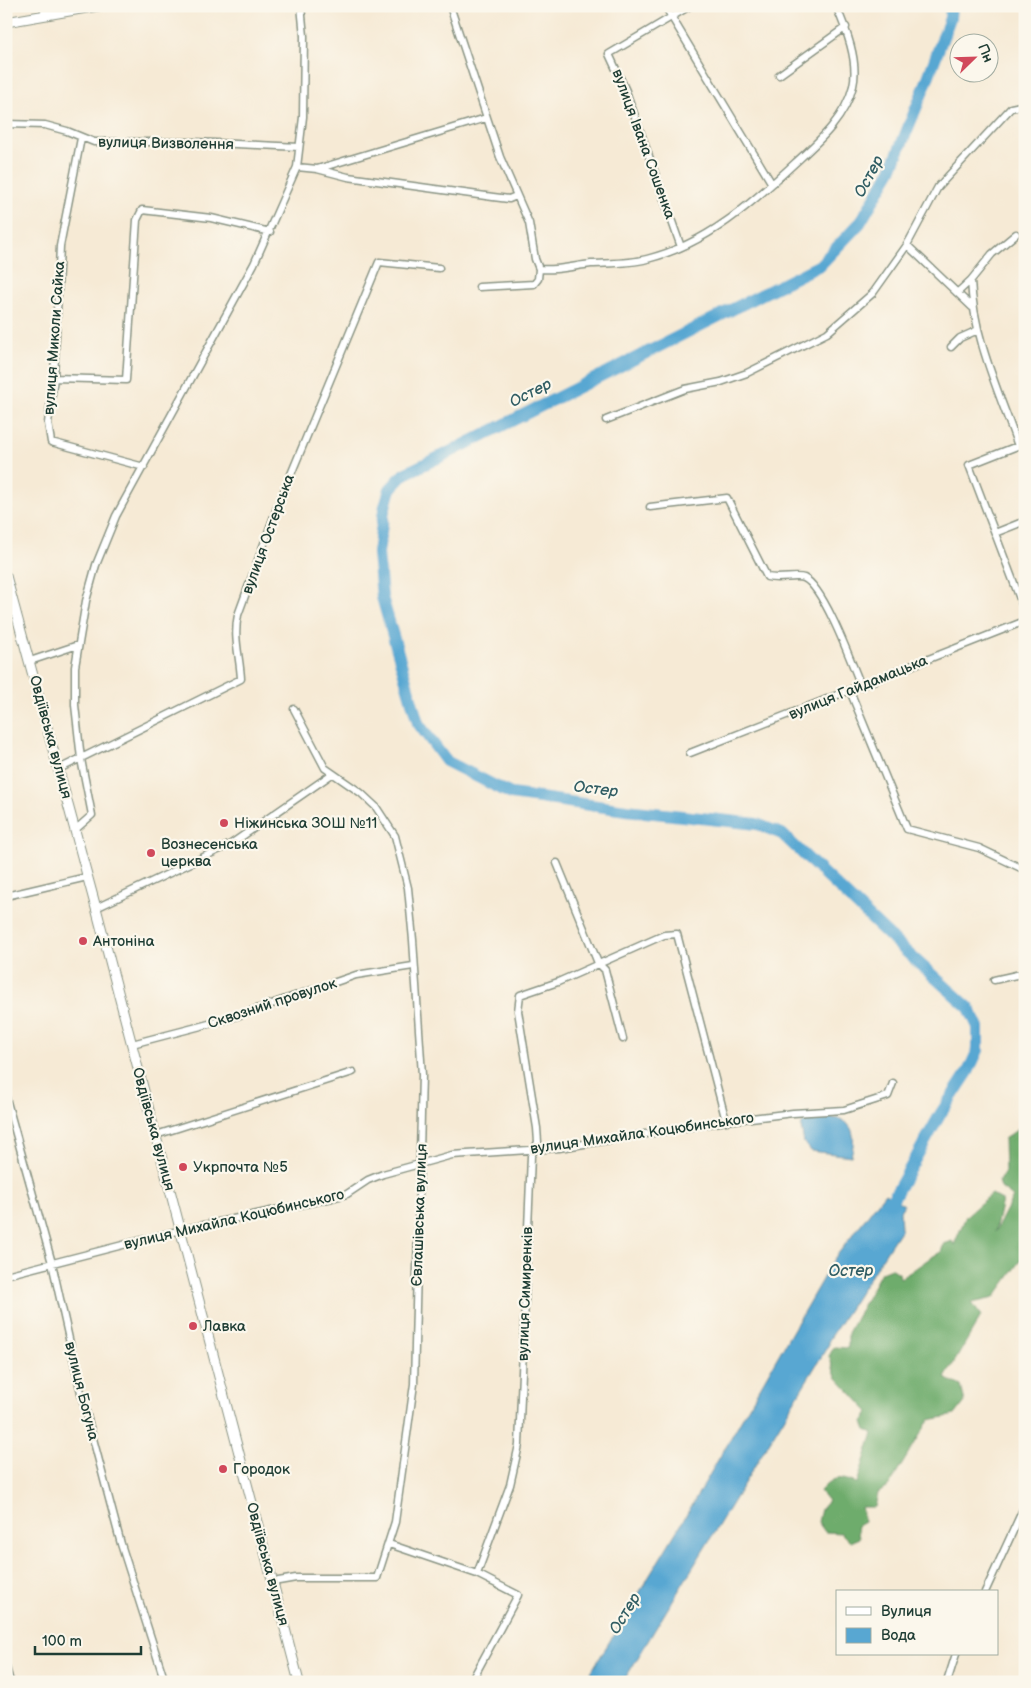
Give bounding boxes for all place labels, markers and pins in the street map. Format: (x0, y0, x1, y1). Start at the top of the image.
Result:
place label: Ніжинська ЗОШ №11 (234, 814, 377, 833)
marker: Ніжинська ЗОШ №11 (218, 817, 230, 829)
place label: Вознесенська церква (161, 835, 258, 871)
marker: Вознесенська церква (145, 847, 157, 859)
place label: Антоніна (92, 932, 155, 951)
marker: Антоніна (77, 935, 89, 947)
place label: Укрпочта №5 (193, 1158, 288, 1177)
marker: Укрпочта №5 (177, 1161, 189, 1173)
place label: Лавка (202, 1317, 246, 1336)
marker: Лавка (187, 1320, 199, 1332)
place label: Городок (233, 1460, 290, 1479)
marker: Городок (217, 1463, 229, 1475)

